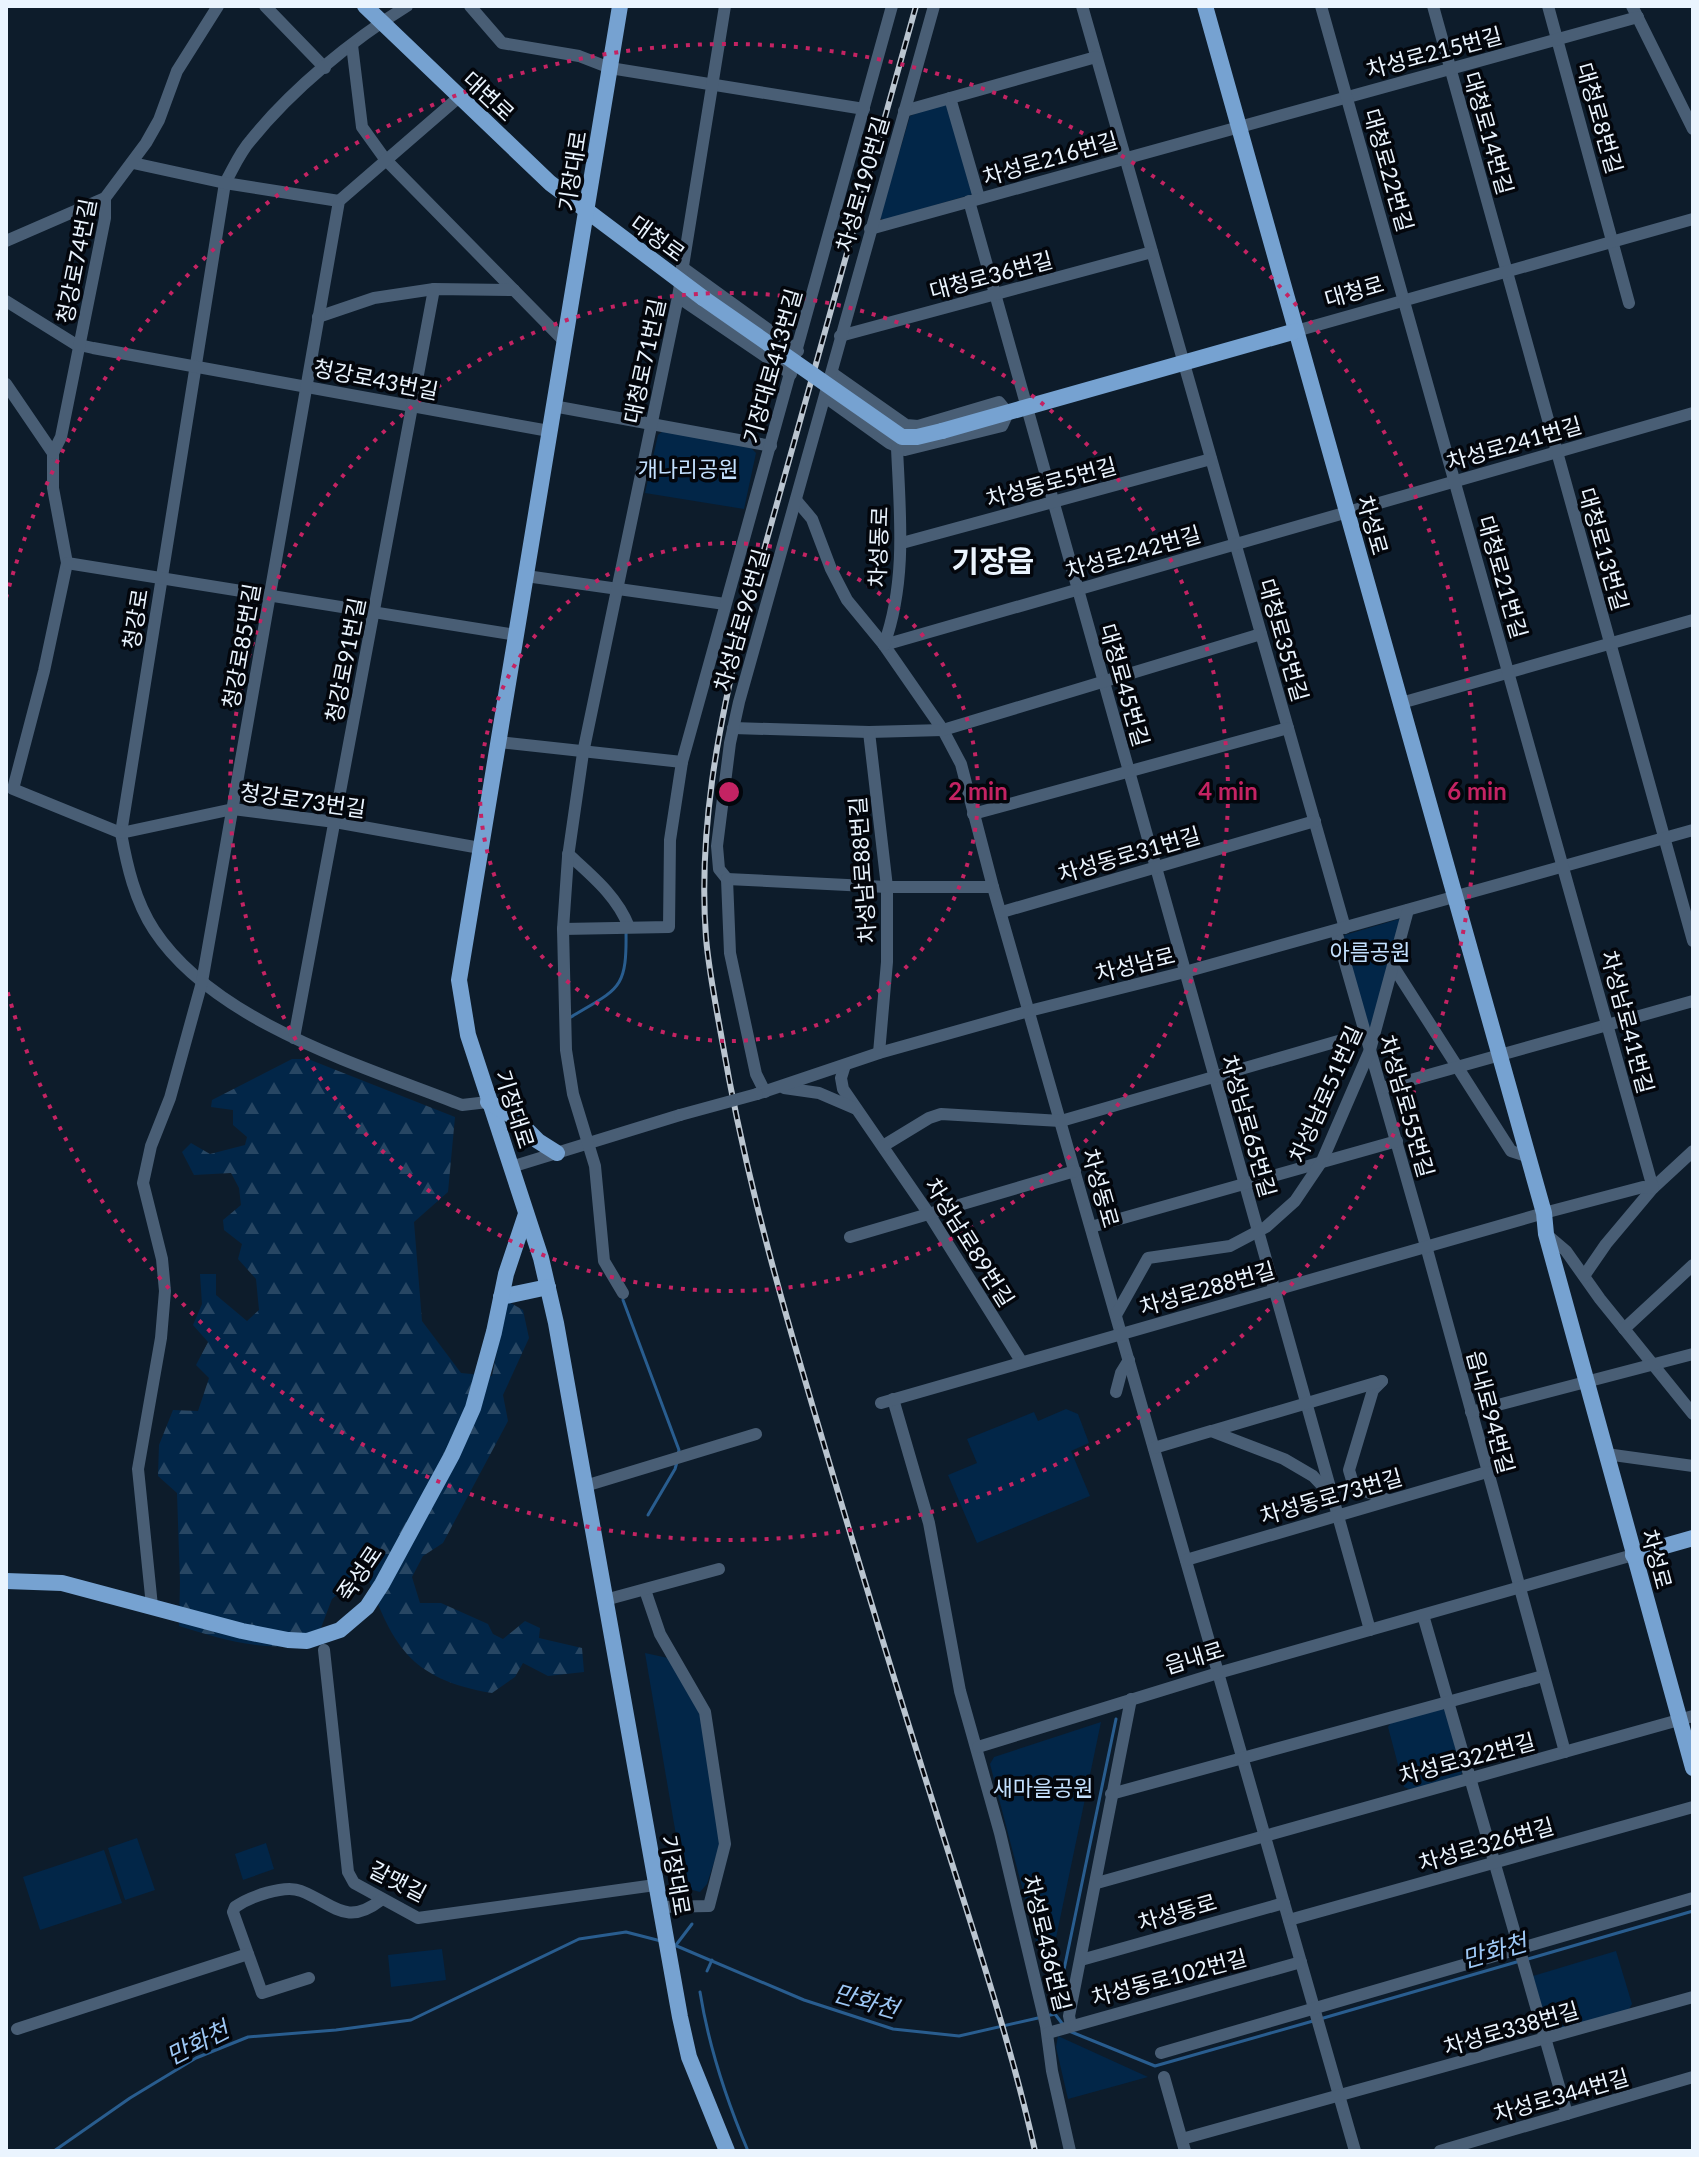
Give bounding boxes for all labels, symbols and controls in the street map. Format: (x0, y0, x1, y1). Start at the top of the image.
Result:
street label: 차성로215번길 (1363, 21, 1505, 83)
street label: 대청로8번길 (1571, 60, 1629, 176)
street label: 대변로 (458, 65, 520, 127)
street label: 대청로14번길 (1459, 68, 1519, 198)
street label: 대청로22번길 (1359, 105, 1419, 235)
street label: 차성로190번길 (830, 113, 894, 255)
street label: 차성로216번길 (979, 126, 1121, 190)
street label: 기장대로 (552, 129, 592, 213)
street label: 청강로74번길 (51, 196, 101, 326)
street label: 대청로 (625, 209, 691, 267)
street label: 대청로36번길 (926, 246, 1056, 304)
street label: 대청로 (1321, 270, 1387, 312)
street label: 기장대로413번길 (737, 286, 807, 446)
street label: 대청로71번길 (618, 296, 670, 426)
street label: 청강로43번길 (311, 354, 441, 404)
street label: 차성로241번길 (1443, 411, 1585, 475)
street label: 차성동로5번길 (983, 452, 1119, 512)
park label: 개나리공원 (637, 455, 739, 482)
street label: 대청로13번길 (1574, 484, 1634, 614)
street label: 차성로 (1352, 492, 1394, 558)
street label: 차성동로 (863, 506, 893, 588)
street label: 대청로21번길 (1473, 512, 1533, 642)
street label: 차성로242번길 (1062, 520, 1204, 584)
district label: 기장읍 (952, 542, 1034, 578)
street label: 차성남로96번길 (708, 546, 774, 694)
street label: 대청로35번길 (1254, 575, 1314, 705)
street label: 청강로85번길 (217, 581, 265, 711)
street label: 청강로 (117, 587, 153, 651)
street label: 청강로91번길 (320, 595, 370, 725)
street label: 대청로45번길 (1095, 620, 1155, 750)
text: 2 min (948, 776, 1008, 805)
text: 4 min (1198, 776, 1258, 805)
text: 6 min (1447, 776, 1507, 805)
street label: 청강로73번길 (238, 778, 368, 822)
centre of rings (715, 778, 743, 806)
street label: 차성남로88번길 (843, 796, 881, 944)
street label: 차성동로31번길 (1055, 821, 1203, 887)
park label: 아름공원 (1330, 938, 1410, 965)
street label: 차성남로 (1092, 941, 1178, 987)
street label: 차성남로41번길 (1596, 948, 1660, 1096)
street label: 차성남로51번길 (1283, 1021, 1367, 1167)
street label: 차성남로55번길 (1374, 1032, 1440, 1180)
street label: 차성남로65번길 (1216, 1052, 1282, 1200)
street label: 기장대로 (490, 1066, 540, 1152)
street label: 차성동로 (1077, 1145, 1125, 1231)
street label: 차성남로89번길 (920, 1173, 1020, 1311)
street label: 차성로288번길 (1136, 1256, 1278, 1320)
street label: 읍내로94번길 (1462, 1347, 1520, 1477)
street label: 차성동로73번길 (1257, 1463, 1405, 1529)
street label: 차성로 (1636, 1526, 1678, 1592)
street label: 죽성로 (331, 1540, 387, 1606)
street label: 읍내로 (1161, 1635, 1227, 1679)
street label: 차성로322번길 (1396, 1727, 1538, 1789)
park label: 새마을공원 (992, 1774, 1094, 1801)
street label: 차성로326번길 (1415, 1812, 1557, 1876)
street label: 기장대로 (656, 1833, 696, 1917)
street label: 갈맷길 (365, 1855, 431, 1907)
street label: 차성로436번길 (1017, 1872, 1077, 2014)
street label: 차성동로 (1134, 1888, 1220, 1936)
water label: 만화천 (1458, 1926, 1533, 1973)
street label: 차성동로102번길 (1088, 1943, 1250, 2011)
water label: 만화천 (830, 1977, 905, 2024)
street label: 차성로338번길 (1440, 1996, 1582, 2060)
water label: 만화천 (161, 2013, 236, 2070)
street label: 차성로344번길 (1490, 2063, 1632, 2127)

